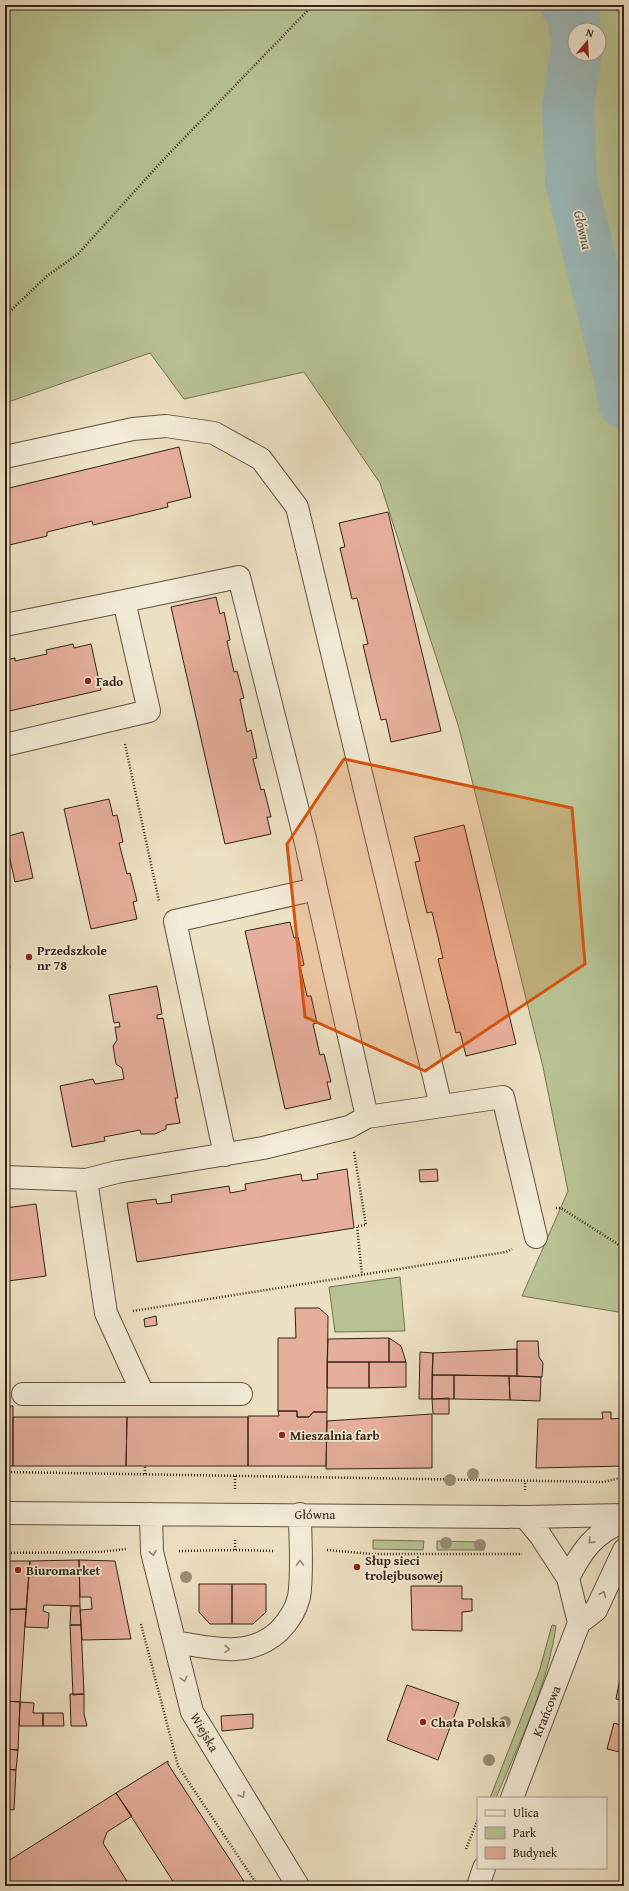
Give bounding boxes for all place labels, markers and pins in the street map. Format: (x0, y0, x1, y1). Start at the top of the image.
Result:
place label: Fado (96, 672, 123, 691)
marker: Fado (83, 676, 93, 686)
place label: Przedszkole nr 78 (37, 941, 107, 975)
marker: Przedszkole nr 78 (24, 952, 34, 962)
place label: Mieszalnia farb (290, 1426, 380, 1445)
marker: Mieszalnia farb (277, 1430, 287, 1440)
place label: Słup sieci trolejbusowej (365, 1551, 443, 1585)
place label: Biuromarket (26, 1561, 101, 1580)
marker: Słup sieci trolejbusowej (352, 1562, 362, 1572)
marker: Biuromarket (13, 1565, 23, 1575)
place label: Chata Polska (431, 1713, 506, 1732)
marker: Chata Polska (418, 1717, 428, 1727)

